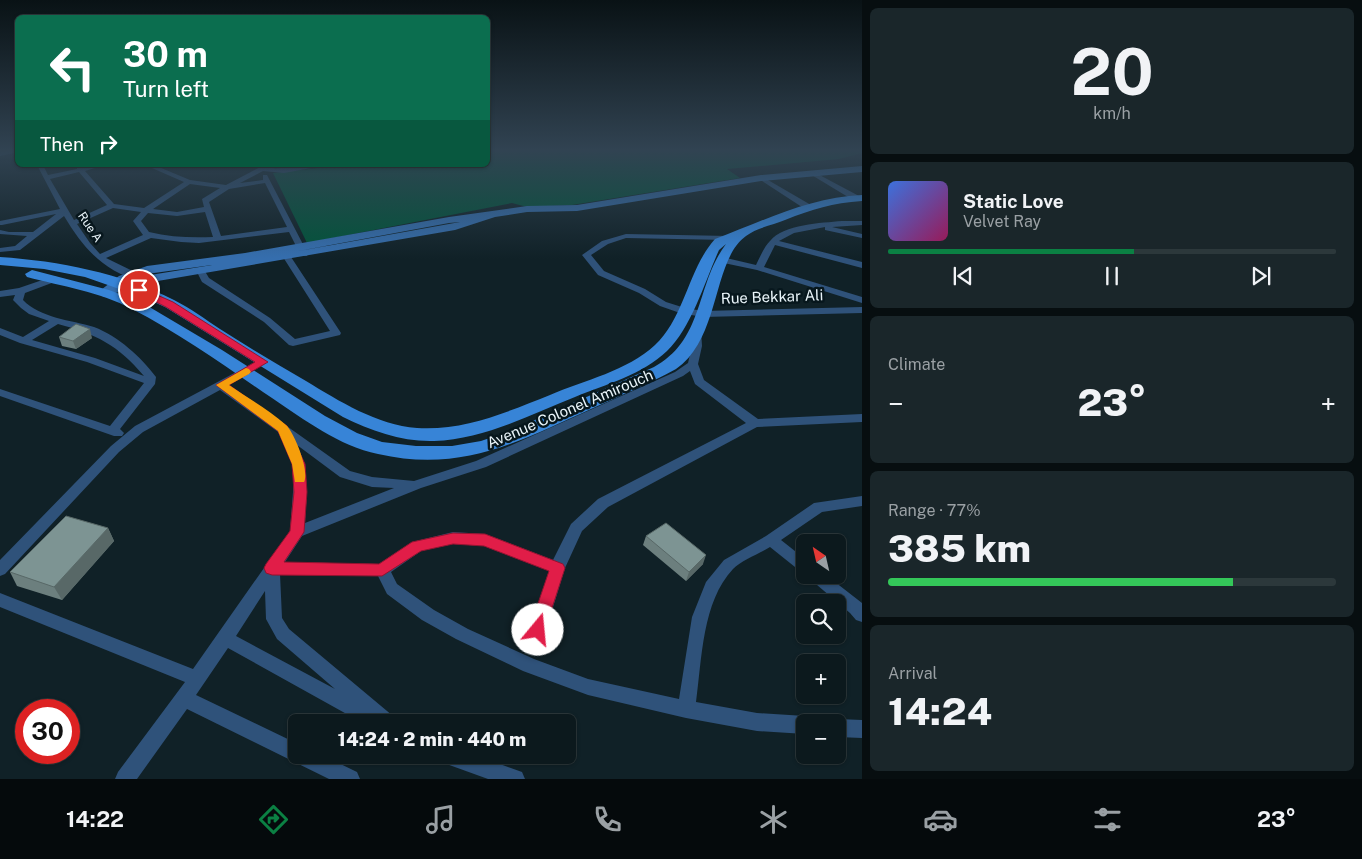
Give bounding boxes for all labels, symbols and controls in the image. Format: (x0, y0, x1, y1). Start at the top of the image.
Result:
text: 20 (1070, 33, 1154, 110)
text: 30 m (123, 34, 208, 75)
icon: left (40, 35, 105, 100)
text: Turn left (123, 76, 209, 102)
text: km/h (1093, 104, 1131, 123)
icon: right (94, 130, 122, 158)
text: Then (40, 133, 84, 155)
text: Static Love (963, 190, 1064, 212)
street label: Rue A (75, 209, 105, 245)
text: Velvet Ray (963, 212, 1041, 231)
icon: previous (949, 262, 977, 290)
icon: pause (1098, 262, 1126, 290)
icon: next (1247, 262, 1275, 290)
pin (118, 269, 160, 311)
icon: arrive (125, 276, 153, 304)
street label: Rue Bekkar Ali (720, 286, 824, 307)
text: Climate (888, 355, 945, 374)
street label: Avenue Colonel Amirouch (484, 366, 655, 451)
text: 23° (1078, 380, 1146, 425)
text: − (888, 387, 904, 420)
text: + (1320, 387, 1336, 420)
text: Range · 77% (888, 501, 981, 520)
text: 385 km (888, 526, 1031, 571)
north arrow (796, 534, 846, 584)
map controls (796, 534, 846, 764)
button: search (796, 594, 846, 644)
position arrow (511, 603, 563, 655)
button: + (796, 654, 846, 704)
text: Arrival (888, 664, 937, 683)
text: 14:24 (888, 689, 992, 734)
speed limit sign: 30 (15, 699, 80, 764)
button: − (796, 714, 846, 764)
text: 14:24 · 2 min · 440 m (338, 728, 526, 750)
icon: directions (256, 802, 291, 837)
icon: music (423, 802, 458, 837)
icon: phone (590, 802, 625, 837)
icon: climate (756, 802, 791, 837)
icon: car (923, 802, 958, 837)
icon: filters (1090, 802, 1125, 837)
text: 14:22 (66, 806, 124, 832)
text: 23° (1257, 806, 1296, 832)

